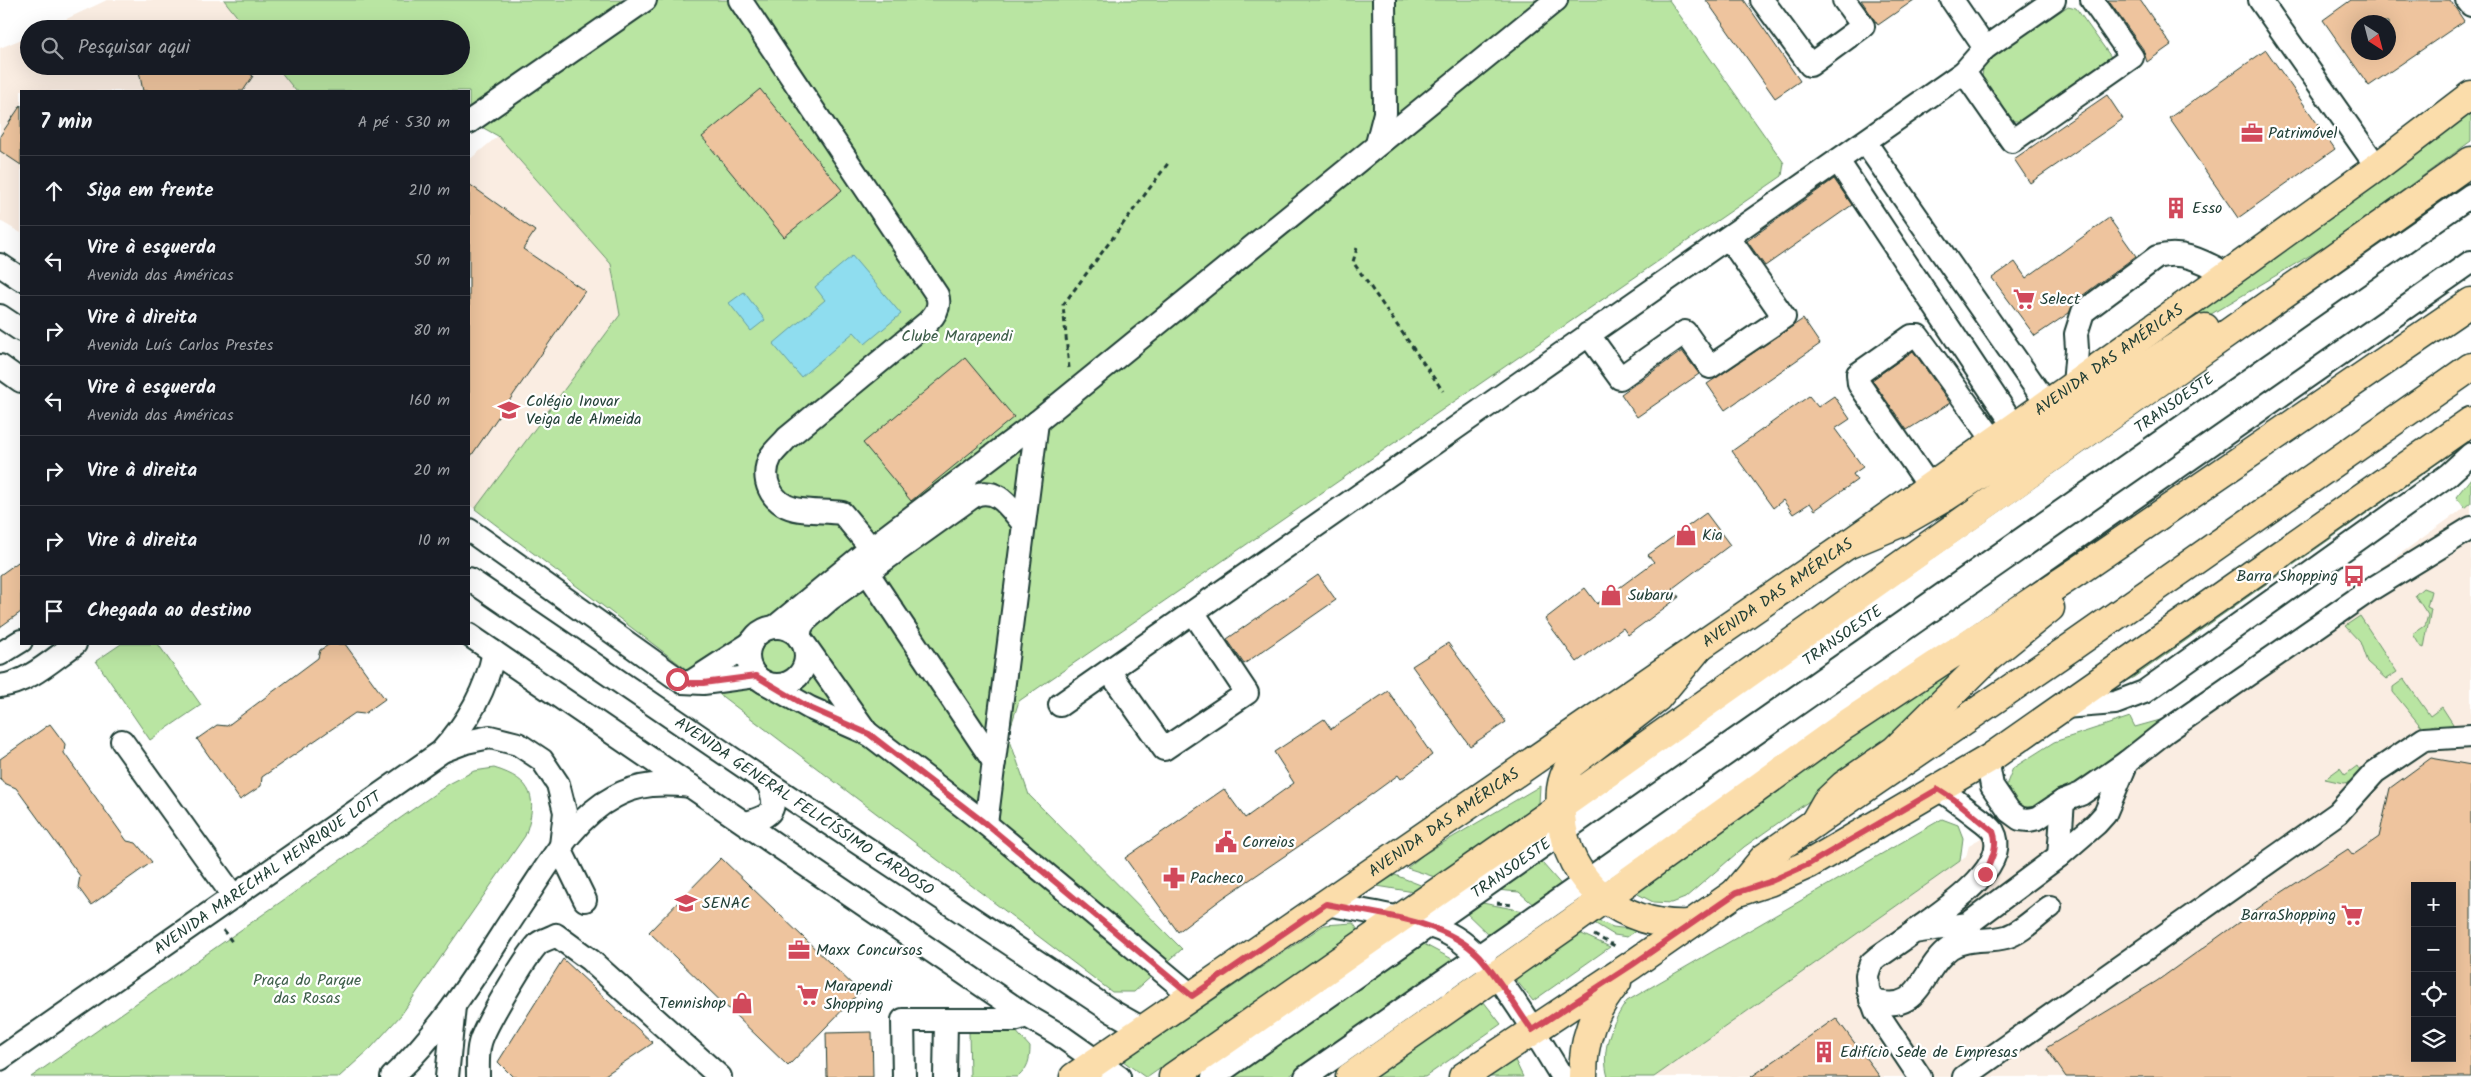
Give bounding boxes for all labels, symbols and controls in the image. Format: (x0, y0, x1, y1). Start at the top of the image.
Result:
north arrow (2351, 15, 2396, 60)
search box (20, 20, 470, 75)
text: Pesquisar aqui (78, 33, 190, 63)
icon: search (38, 34, 66, 62)
text: 7 min (40, 106, 92, 139)
text: A pé · 530 m (358, 110, 450, 135)
office icon: Patrimóvel (2239, 120, 2265, 146)
place label: Patrimóvel (2268, 121, 2337, 146)
text: Siga em frente (87, 176, 214, 206)
icon: ahead (40, 177, 68, 205)
text: 210 m (409, 178, 450, 203)
building icon: Esso (2163, 195, 2189, 221)
place label: Esso (2192, 196, 2222, 221)
text: Vire à esquerda (87, 233, 216, 263)
icon: left (40, 247, 68, 275)
text: 50 m (414, 248, 450, 273)
text: Avenida das Américas (87, 263, 234, 288)
supermarket icon: Select (2011, 286, 2037, 312)
place label: Select (2040, 287, 2081, 312)
street label: AVENIDA DAS AMÉRICAS (2029, 297, 2189, 422)
text: Vire à direita (87, 303, 197, 333)
icon: right (40, 317, 68, 345)
text: 80 m (413, 318, 450, 343)
park label: Clube Marapendi (901, 324, 1014, 349)
text: Avenida Luís Carlos Prestes (87, 333, 273, 358)
street label: TRANSOESTE (2129, 366, 2220, 440)
text: Vire à esquerda (87, 373, 216, 403)
icon: left (40, 387, 68, 415)
text: 160 m (409, 388, 450, 413)
place label: Colégio Inovar Veiga de Almeida (526, 389, 642, 432)
school or university icon: Colégio Inovar Veiga de Almeida (496, 397, 522, 423)
text: Avenida das Américas (87, 403, 234, 428)
text: Vire à direita (87, 456, 197, 486)
icon: right (40, 457, 68, 485)
text: 20 m (414, 458, 450, 483)
shop icon: Kia (1673, 522, 1699, 548)
place label: Kia (1702, 523, 1723, 548)
text: Vire à direita (87, 526, 197, 556)
icon: right (40, 527, 68, 555)
text: 10 m (418, 528, 450, 553)
street label: AVENIDA DAS AMÉRICAS (1697, 532, 1859, 654)
bus stop icon: Barra Shopping (2341, 563, 2367, 589)
place label: Barra Shopping (2236, 564, 2338, 589)
shop icon: Subaru (1598, 582, 1624, 608)
place label: Subaru (1628, 583, 1673, 608)
text: Chegada ao destino (87, 596, 252, 626)
icon: arrive (40, 597, 68, 625)
street label: TRANSOESTE (1798, 598, 1888, 672)
route start (666, 668, 689, 691)
street label: AVENIDA GENERAL FELICÍSSIMO CARDOSO (669, 710, 939, 902)
street label: AVENIDA DAS AMÉRICAS (1363, 761, 1525, 883)
street label: AVENIDA MARECHAL HENRIQUE LOTT (148, 784, 388, 961)
public building icon: Correios (1213, 829, 1239, 855)
place label: Correios (1242, 830, 1295, 855)
street label: TRANSOESTE (1466, 831, 1557, 905)
route end (1974, 863, 1997, 886)
pharmacy icon: Pacheco (1161, 865, 1187, 891)
place label: Pacheco (1190, 866, 1243, 891)
map controls (2411, 882, 2456, 1062)
button: + (2411, 882, 2456, 927)
school or university icon: SENAC (673, 890, 699, 916)
place label: SENAC (702, 891, 750, 916)
supermarket icon: BarraShopping (2339, 902, 2365, 928)
place label: BarraShopping (2241, 903, 2336, 928)
button: − (2411, 927, 2456, 972)
office icon: Maxx Concursos (786, 937, 812, 963)
place label: Maxx Concursos (816, 938, 923, 963)
park label: Praça do Parque das Rosas (253, 968, 361, 1011)
button: locate (2411, 972, 2456, 1017)
place label: Marapendi Shopping (824, 974, 893, 1017)
supermarket icon: Marapendi Shopping (795, 982, 821, 1008)
shop icon: Tennishop (729, 990, 755, 1016)
place label: Tennishop (659, 991, 726, 1016)
button: layers (2411, 1017, 2456, 1062)
building icon: Edifício Sede de Empresas (1811, 1039, 1837, 1065)
place label: Edifício Sede de Empresas (1840, 1040, 2018, 1065)

